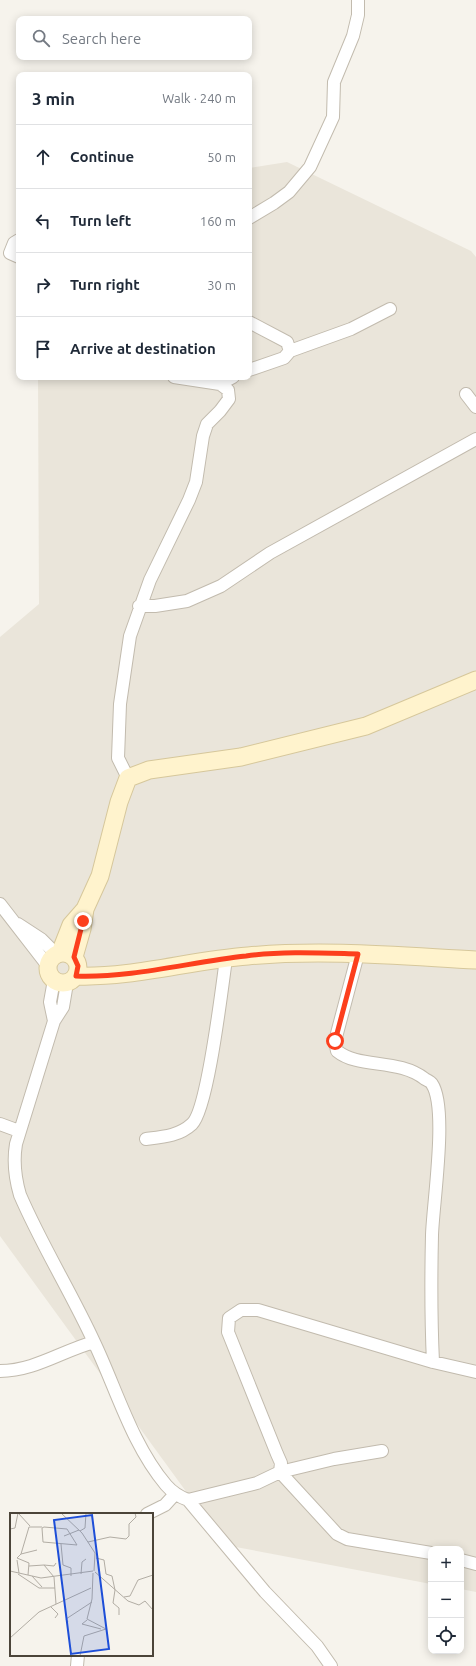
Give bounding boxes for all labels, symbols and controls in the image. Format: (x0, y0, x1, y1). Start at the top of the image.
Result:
search box (16, 16, 252, 60)
icon: search (30, 27, 52, 49)
text: Search here (62, 30, 141, 47)
text: 3 min (32, 89, 75, 108)
text: Walk · 240 m (162, 91, 236, 105)
icon: ahead (32, 146, 54, 168)
text: Continue (70, 148, 134, 165)
text: 50 m (207, 150, 236, 164)
icon: left (32, 210, 54, 232)
text: Turn left (70, 212, 131, 229)
text: 160 m (200, 214, 236, 228)
icon: right (32, 274, 54, 296)
text: Turn right (70, 276, 140, 293)
text: 30 m (207, 278, 236, 292)
icon: arrive (32, 338, 54, 360)
text: Arrive at destination (70, 340, 216, 357)
route end (74, 912, 92, 930)
route start (326, 1032, 344, 1050)
inset map (10, 1513, 153, 1656)
map controls (428, 1546, 464, 1654)
button: + (428, 1546, 464, 1582)
button: − (428, 1582, 464, 1618)
button: locate (428, 1618, 464, 1654)

